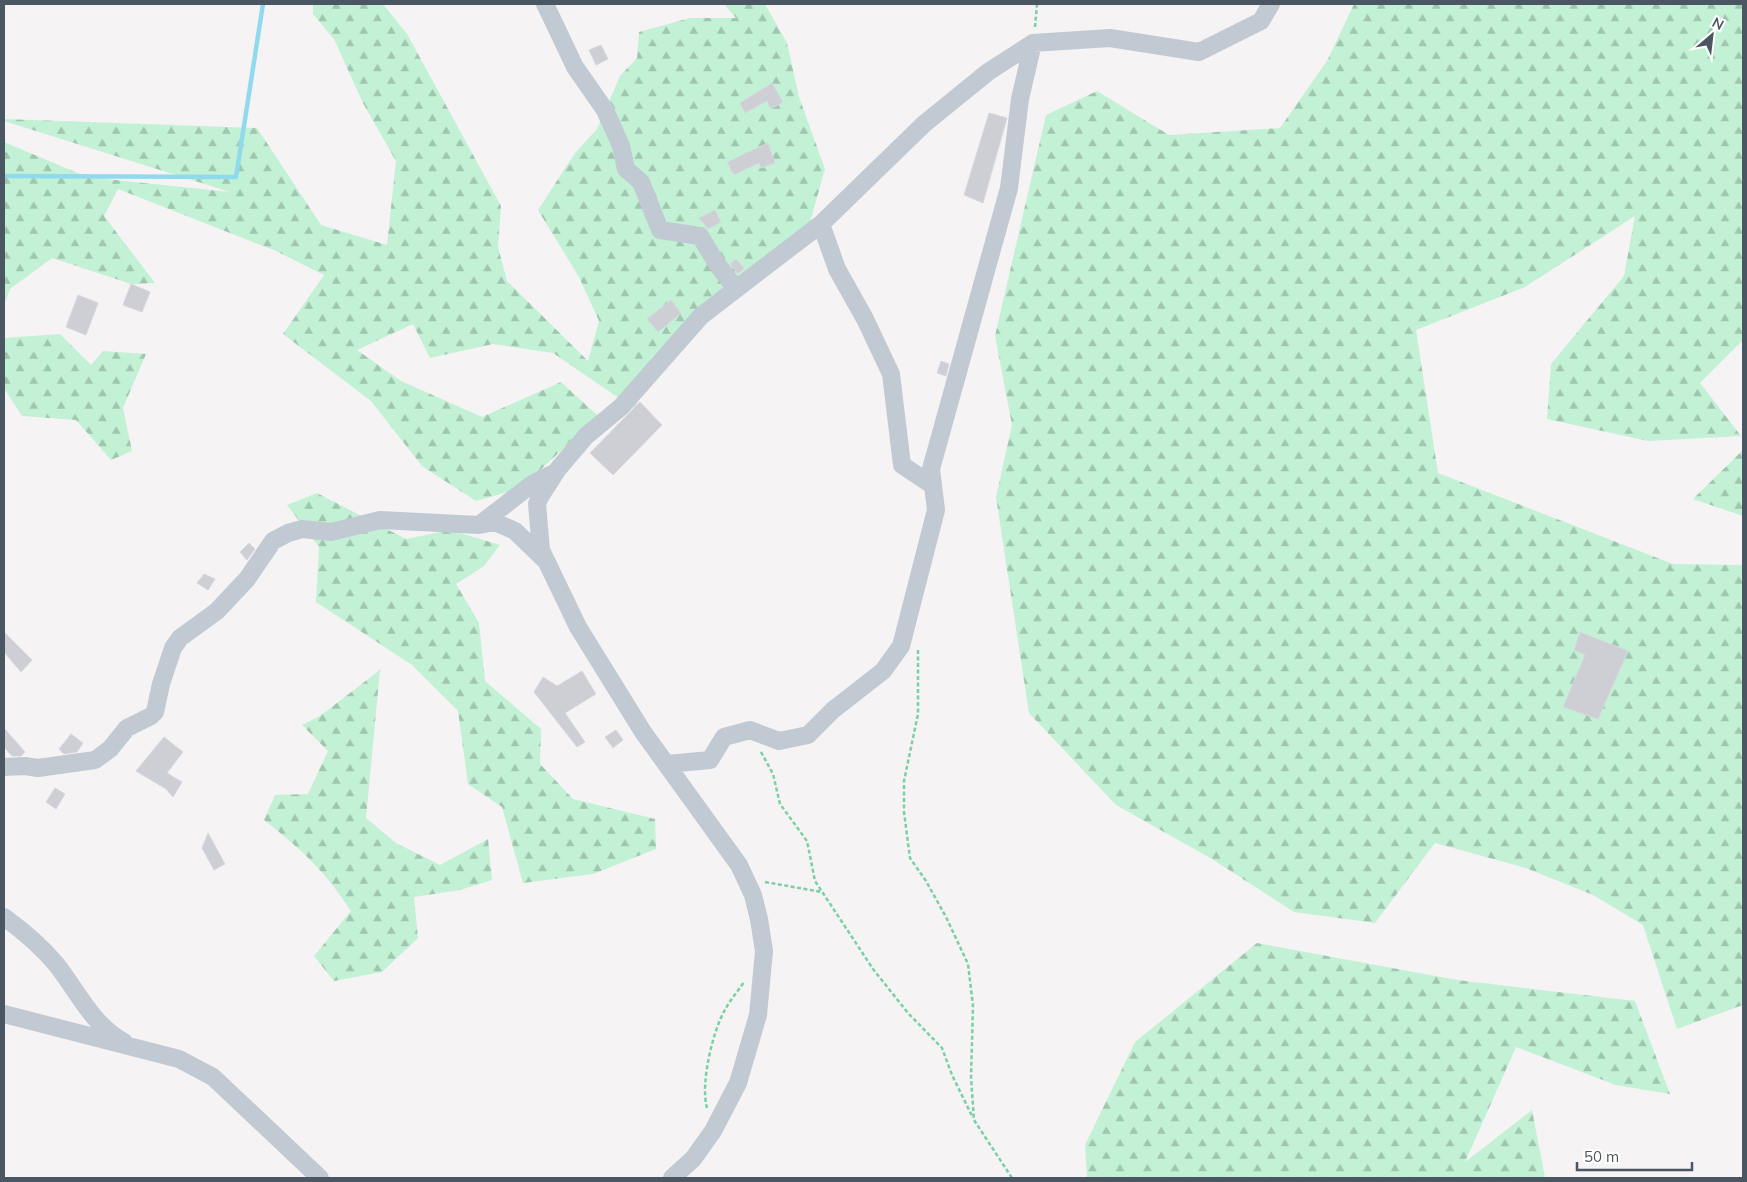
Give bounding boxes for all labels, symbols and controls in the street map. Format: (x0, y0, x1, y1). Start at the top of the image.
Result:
north arrow (1687, 10, 1737, 60)
text: N (1709, 13, 1727, 34)
scale bar (1577, 1140, 1692, 1172)
text: 50 m (1584, 1147, 1619, 1166)

